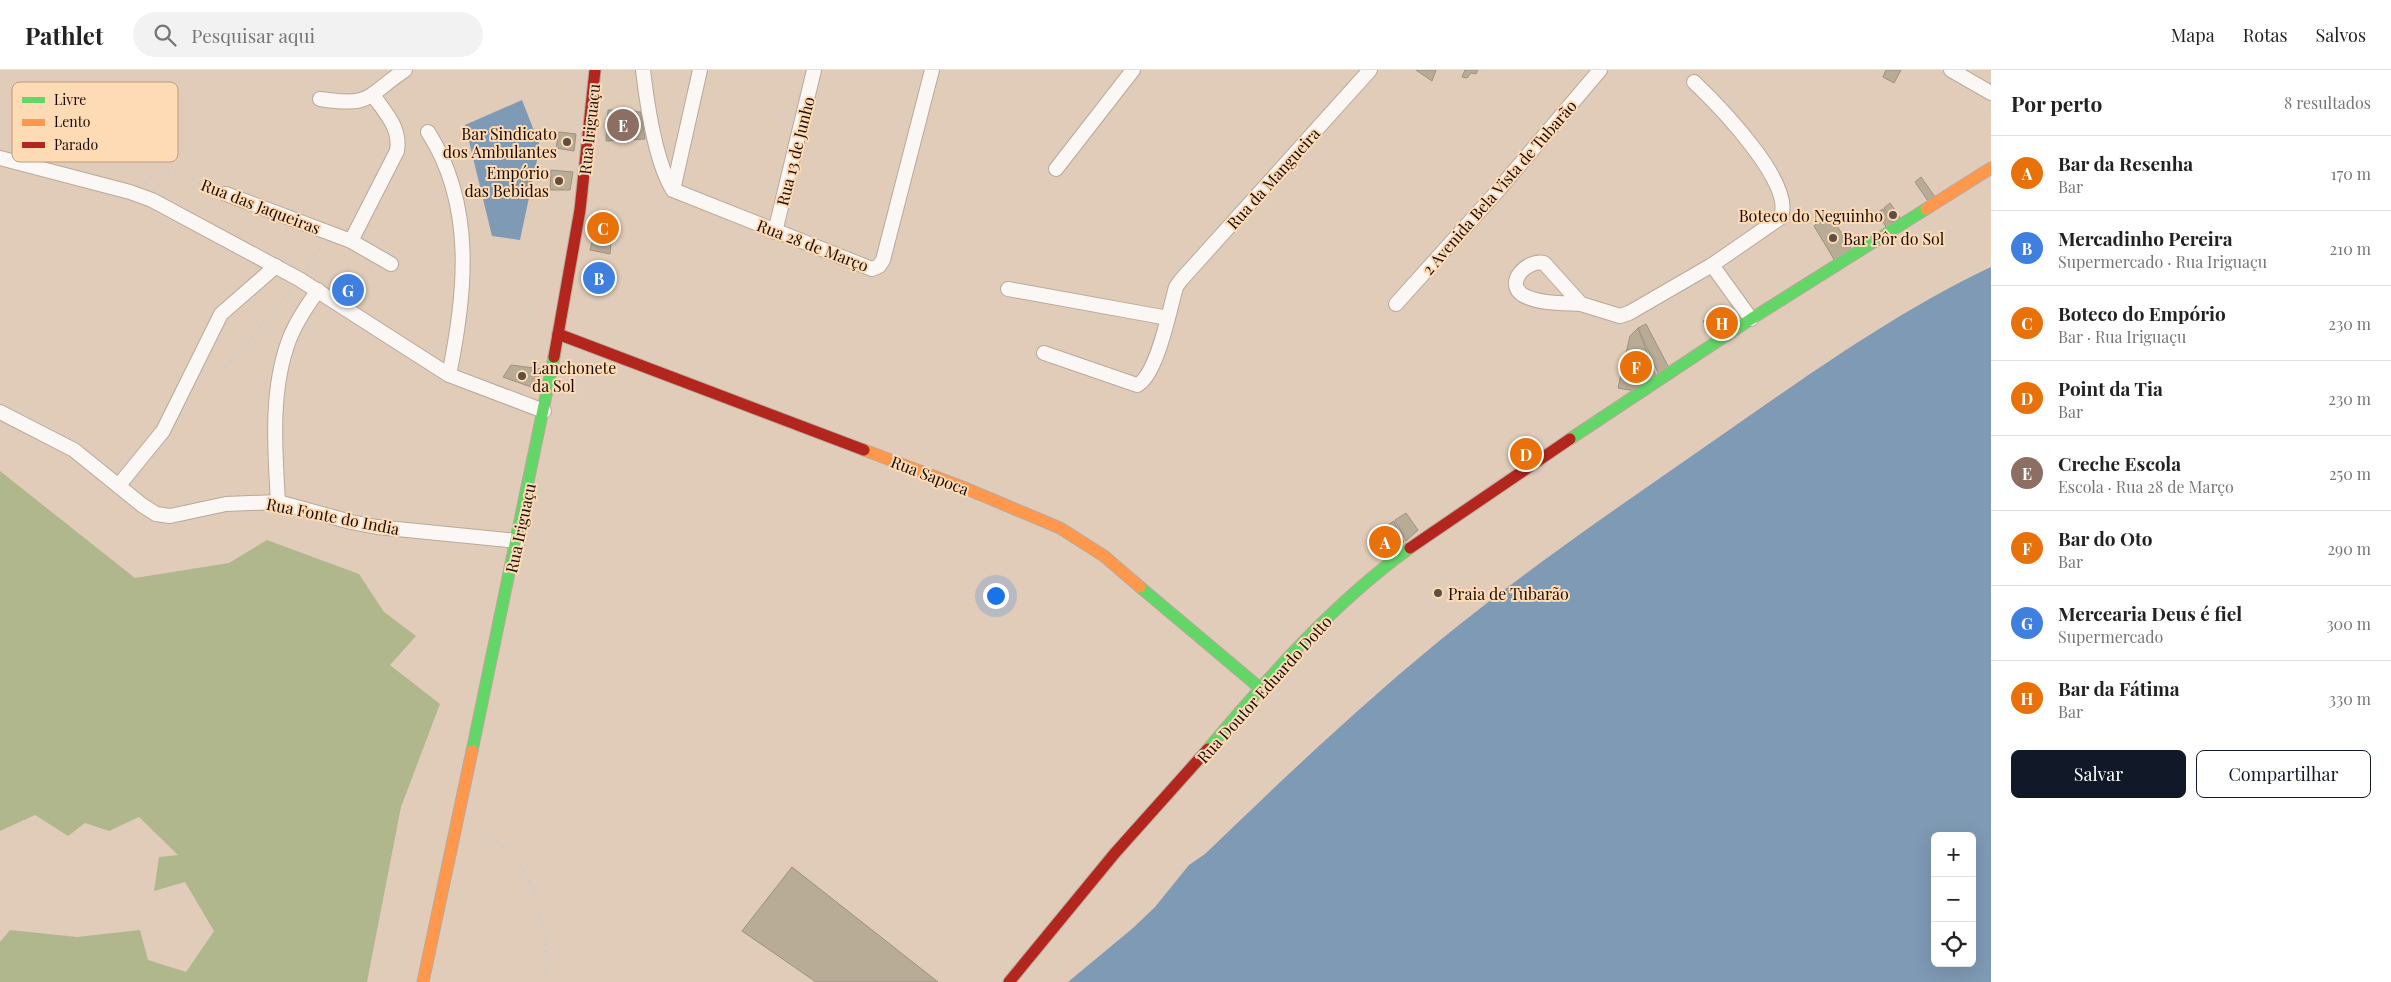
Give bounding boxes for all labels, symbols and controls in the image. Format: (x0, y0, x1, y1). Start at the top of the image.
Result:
search box (133, 12, 483, 57)
text: Pathlet (25, 19, 103, 51)
icon: search (151, 21, 179, 49)
text: Pesquisar aqui (191, 22, 315, 48)
text: Mapa (2171, 23, 2215, 47)
text: Rotas (2243, 23, 2288, 47)
text: Salvos (2316, 23, 2366, 47)
legend (12, 82, 178, 162)
street label: Rua Iriguaçu (574, 82, 604, 176)
text: Por perto (2011, 89, 2102, 117)
text: Livre (54, 90, 86, 109)
text: 8 resultados (2284, 92, 2371, 113)
street label: Rua 13 de Junho (771, 94, 819, 208)
street label: 2 Avenida Bela Vista de Tubarão (1417, 95, 1581, 279)
pin: E (607, 106, 639, 144)
text: Lento (54, 112, 91, 131)
place label: Bar Sindicato dos Ambulantes (443, 123, 557, 162)
street label: Rua da Mangueira (1222, 123, 1324, 233)
text: Parado (54, 135, 98, 154)
marker: Bar Sindicato dos Ambulantes (561, 136, 573, 148)
text: Bar da Resenha (2058, 150, 2193, 176)
place label: Empório das Bebidas (464, 162, 549, 201)
text: A (2022, 163, 2032, 184)
text: 170 m (2331, 163, 2371, 184)
street label: Rua das Jaqueiras (198, 174, 324, 238)
marker: Empório das Bebidas (553, 175, 565, 187)
text: Bar (2058, 176, 2083, 197)
place label: Boteco do Neguinho (1739, 205, 1883, 226)
pin: C (587, 209, 619, 247)
marker: Boteco do Neguinho (1887, 209, 1899, 221)
street label: Rua 28 de Março (754, 214, 872, 276)
text: Mercadinho Pereira (2058, 225, 2233, 251)
place label: Bar Pôr do Sol (1843, 228, 1945, 249)
marker: Bar Pôr do Sol (1827, 232, 1839, 244)
text: B (2022, 238, 2032, 259)
text: 210 m (2330, 238, 2371, 259)
text: Supermercado · Rua Iriguaçu (2058, 251, 2267, 272)
pin: B (583, 259, 615, 297)
pin: G (332, 271, 364, 309)
text: Boteco do Empório (2058, 300, 2226, 326)
pin: H (1706, 304, 1738, 342)
text: C (2021, 313, 2033, 334)
text: 230 m (2328, 313, 2371, 334)
text: Bar · Rua Iriguaçu (2058, 326, 2186, 347)
pin: F (1620, 348, 1652, 386)
place label: Lanchonete da Sol (532, 357, 616, 396)
marker: Lanchonete da Sol (516, 370, 528, 382)
text: Point da Tia (2058, 375, 2163, 401)
text: D (2021, 388, 2033, 409)
text: 230 m (2328, 388, 2371, 409)
text: Bar (2058, 401, 2083, 422)
pin: D (1510, 435, 1542, 473)
text: Creche Escola (2058, 450, 2181, 476)
street label: Rua Sapoca (888, 451, 972, 499)
text: E (2022, 463, 2032, 484)
text: 250 m (2329, 463, 2371, 484)
text: Escola · Rua 28 de Março (2058, 476, 2234, 497)
street label: Rua Iriguaçu (500, 481, 540, 575)
street label: Rua Fonte do India (265, 493, 401, 539)
pin: A (1369, 523, 1401, 561)
text: Bar do Oto (2058, 525, 2152, 551)
text: F (2022, 538, 2032, 559)
text: 290 m (2327, 538, 2371, 559)
text: Bar (2058, 551, 2083, 572)
your location (983, 583, 1009, 609)
place label: Praia de Tubarão (1448, 583, 1569, 604)
marker: Praia de Tubarão (1432, 587, 1444, 599)
text: Mercearia Deus é fiel (2058, 600, 2242, 626)
street label: Rua Doutor Eduardo Dotto (1192, 611, 1336, 767)
text: G (2021, 613, 2033, 634)
text: 300 m (2326, 613, 2371, 634)
text: Supermercado (2058, 626, 2163, 647)
text: Bar da Fátima (2058, 675, 2180, 701)
text: H (2021, 688, 2033, 709)
text: 330 m (2329, 688, 2371, 709)
text: Bar (2058, 701, 2083, 722)
button: Salvar (2011, 750, 2186, 798)
button: Compartilhar (2196, 750, 2371, 798)
map controls (1931, 832, 1976, 967)
button: + (1931, 832, 1976, 877)
button: − (1931, 877, 1976, 922)
button: locate (1931, 922, 1976, 967)

